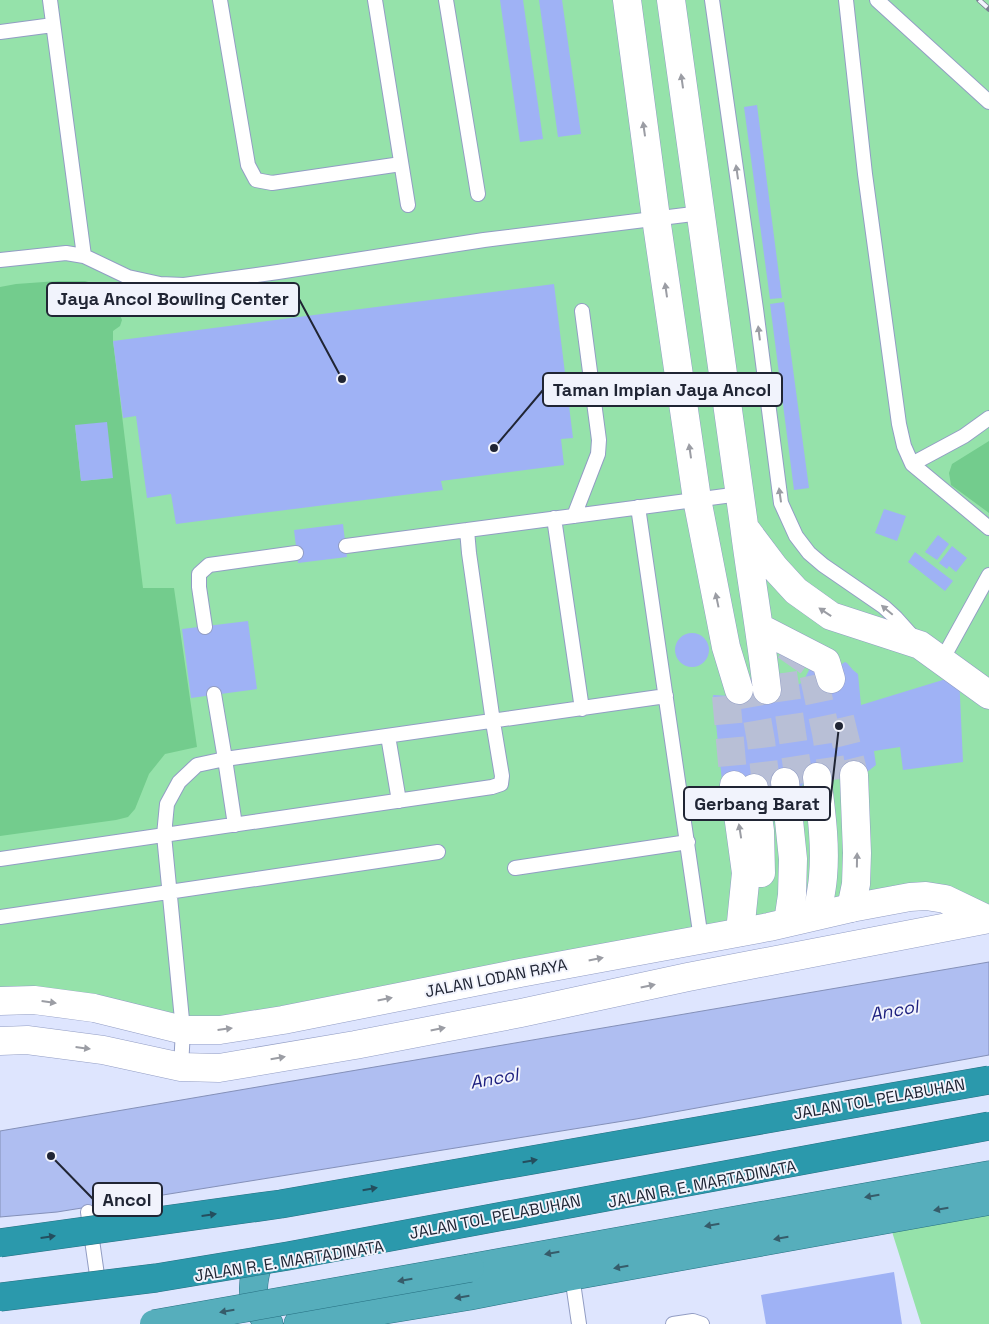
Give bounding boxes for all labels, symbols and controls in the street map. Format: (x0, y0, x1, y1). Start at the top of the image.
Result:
one-way arrow (678, 73, 686, 89)
one-way arrow (640, 121, 648, 137)
one-way arrow (732, 164, 740, 180)
one-way arrow (662, 282, 670, 298)
callout: Jaya Ancol Bowling Center (47, 283, 299, 316)
text: Jaya Ancol Bowling Center (57, 287, 289, 310)
one-way arrow (755, 325, 763, 341)
callout: Taman Impian Jaya Ancol (543, 373, 782, 406)
text: Taman Impian Jaya Ancol (553, 378, 771, 401)
one-way arrow (686, 443, 694, 459)
one-way arrow (776, 486, 784, 502)
one-way arrow (712, 591, 720, 607)
one-way arrow (880, 605, 893, 616)
one-way arrow (818, 607, 832, 617)
callout: Gerbang Barat (684, 787, 830, 820)
text: Gerbang Barat (694, 792, 820, 815)
one-way arrow (736, 823, 744, 839)
one-way arrow (853, 851, 861, 867)
street label: JALAN LODAN RAYA (423, 954, 569, 1002)
one-way arrow (589, 954, 605, 962)
one-way arrow (641, 981, 657, 989)
water label: Ancol (868, 994, 923, 1026)
one-way arrow (378, 995, 394, 1003)
one-way arrow (41, 998, 57, 1006)
one-way arrow (218, 1025, 234, 1033)
one-way arrow (430, 1025, 445, 1033)
one-way arrow (76, 1044, 92, 1052)
one-way arrow (270, 1054, 286, 1062)
water label: Ancol (468, 1062, 523, 1094)
street label: JALAN TOL PELABUHAN (791, 1074, 967, 1124)
street label: JALAN R. E. MARTADINATA (606, 1155, 798, 1213)
one-way arrow (522, 1157, 538, 1165)
callout: Ancol (93, 1183, 162, 1216)
one-way arrow (362, 1185, 378, 1193)
text: Ancol (103, 1188, 151, 1211)
street label: JALAN TOL PELABUHAN (408, 1190, 582, 1244)
one-way arrow (864, 1192, 880, 1200)
one-way arrow (933, 1206, 949, 1214)
one-way arrow (202, 1210, 218, 1218)
one-way arrow (704, 1221, 720, 1229)
one-way arrow (41, 1232, 57, 1240)
one-way arrow (773, 1235, 789, 1243)
street label: JALAN R. E. MARTADINATA (193, 1236, 385, 1286)
one-way arrow (544, 1250, 560, 1258)
one-way arrow (613, 1264, 629, 1272)
one-way arrow (396, 1276, 412, 1284)
one-way arrow (453, 1294, 469, 1302)
one-way arrow (219, 1308, 235, 1316)

